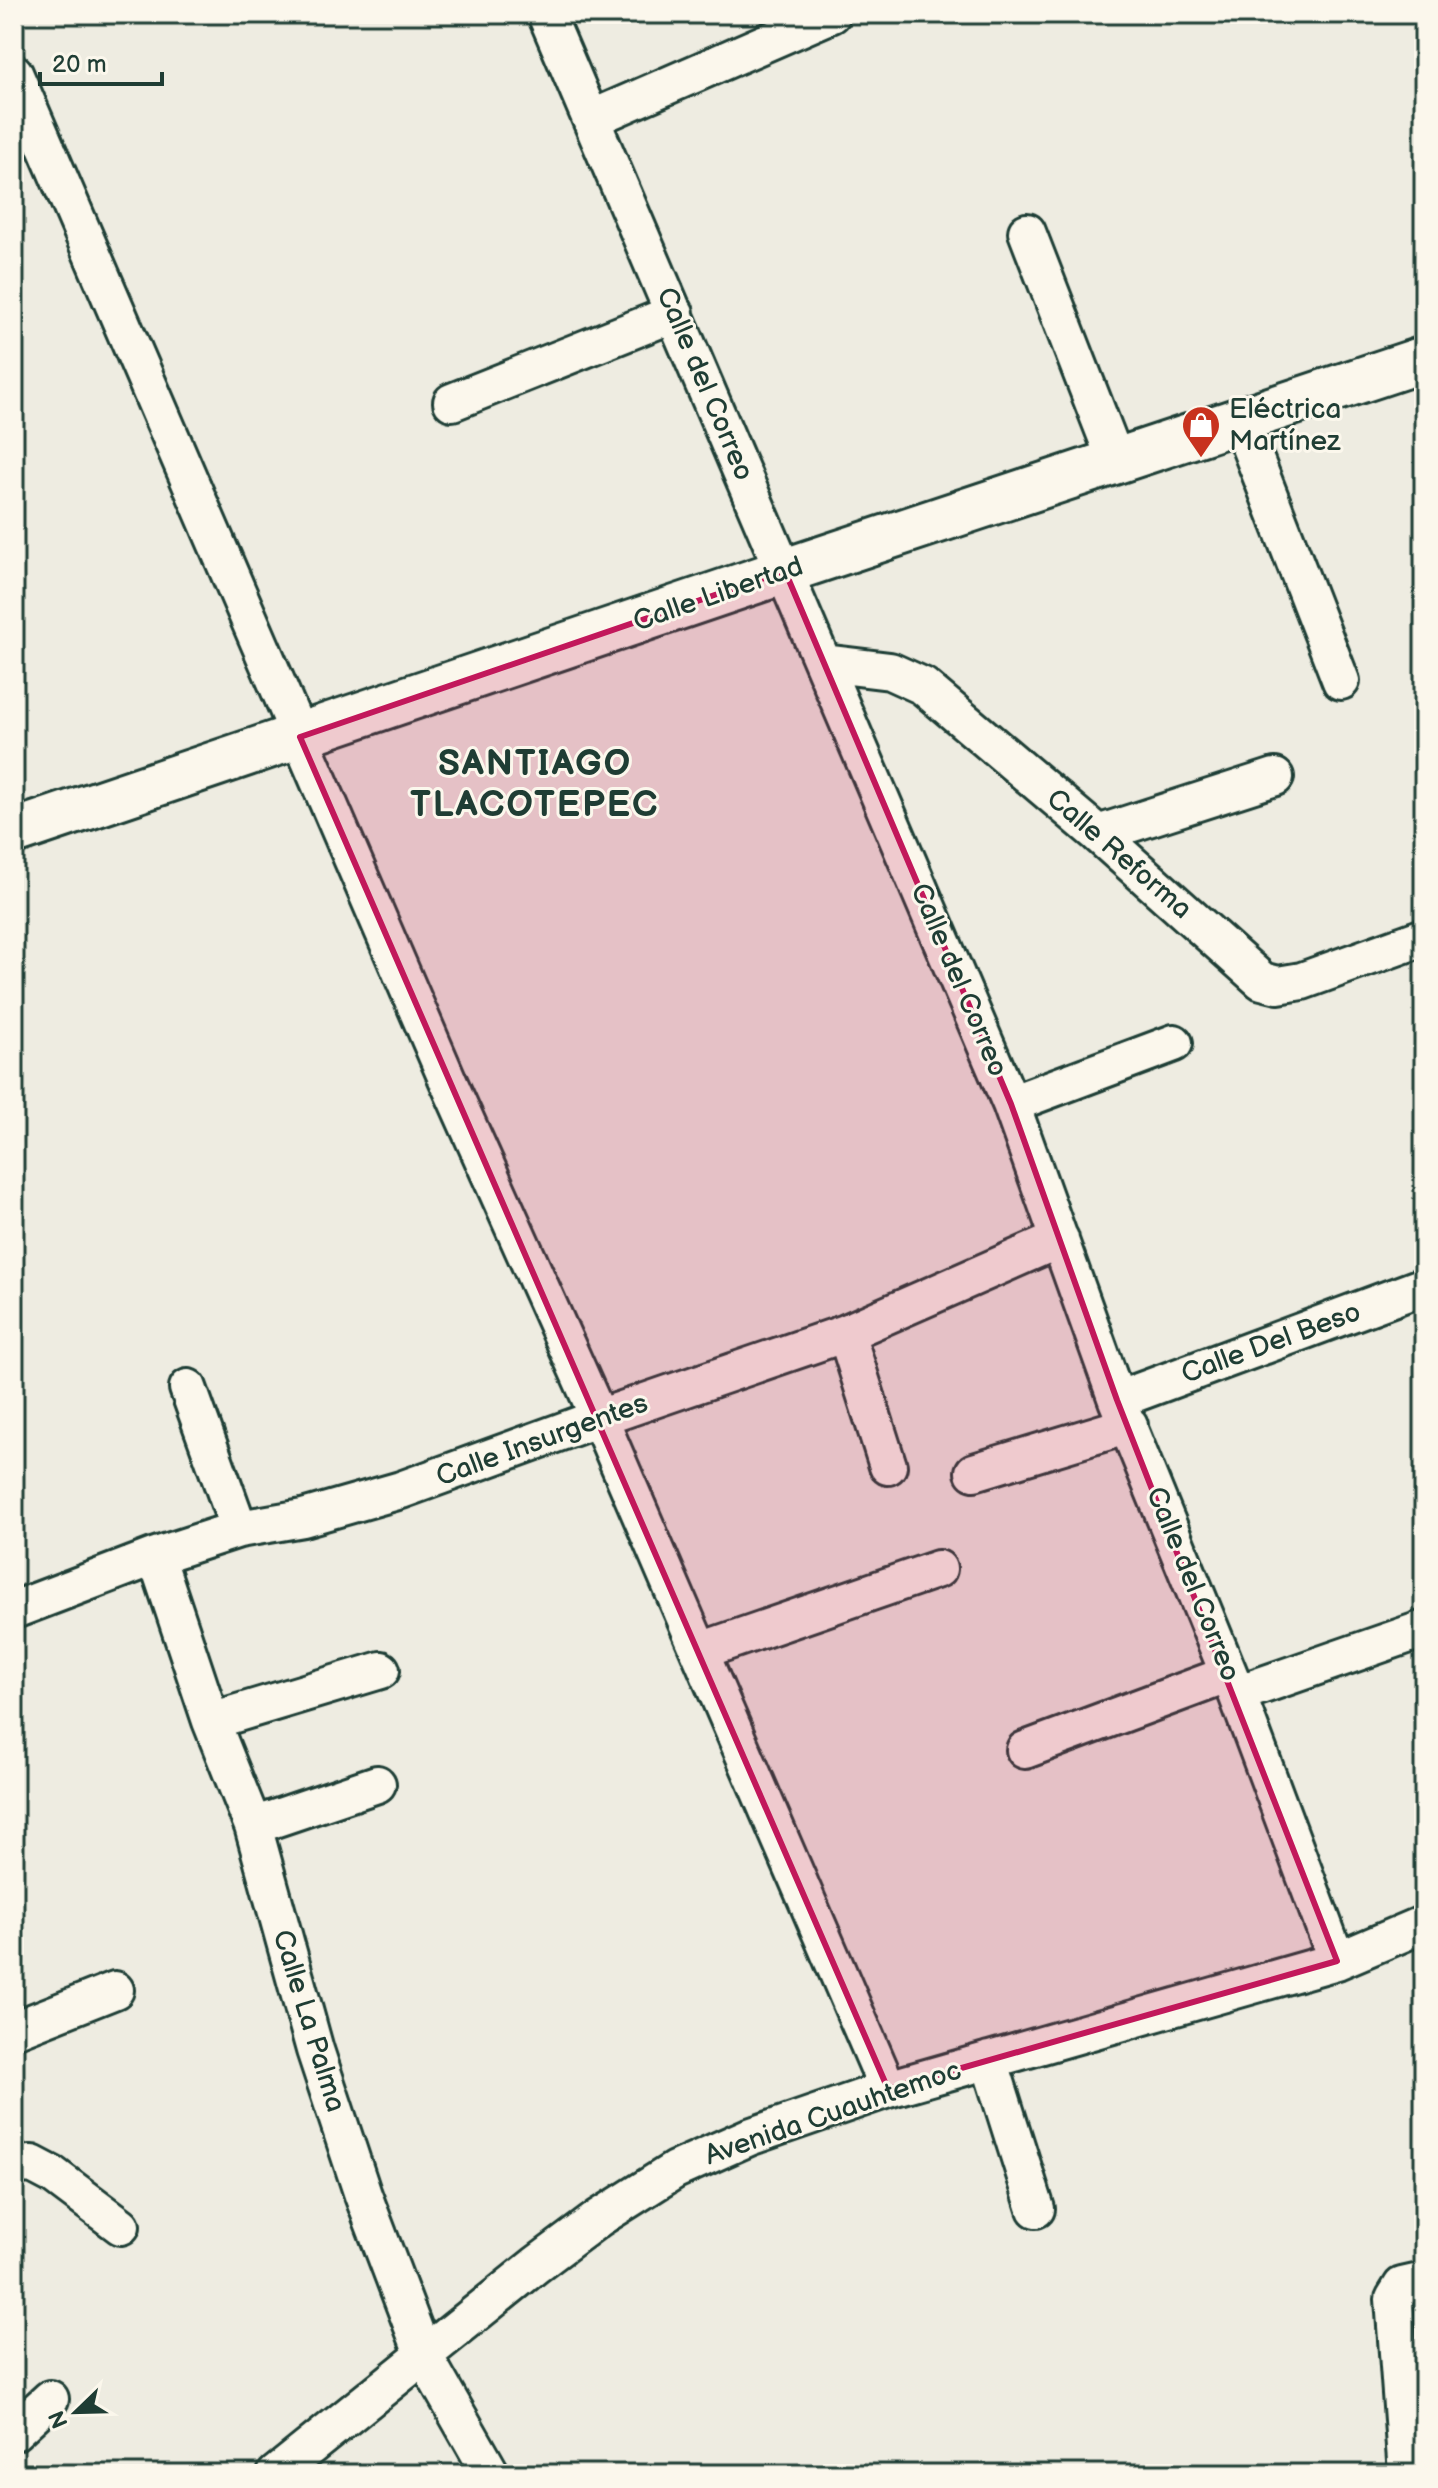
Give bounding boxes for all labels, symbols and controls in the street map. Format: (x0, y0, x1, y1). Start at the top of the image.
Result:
scale bar (40, 36, 162, 86)
text: 20 m (52, 50, 107, 79)
street label: Calle del Correo (649, 282, 761, 486)
place label: Eléctrica Martínez (1229, 393, 1341, 458)
shop icon: Eléctrica Martínez (1180, 404, 1222, 459)
street label: Calle Libertad (629, 550, 807, 638)
district label: SANTIAGO TLACOTEPEC (410, 743, 660, 827)
street label: Calle Reforma (1040, 782, 1198, 926)
street label: Calle del Correo (903, 878, 1015, 1082)
street label: Calle Del Beso (1177, 1295, 1365, 1391)
street label: Calle Insurgentes (432, 1386, 652, 1494)
street label: Calle del Correo (1139, 1482, 1247, 1686)
street label: Calle La Palma (266, 1926, 352, 2116)
street label: Avenida Cuauhtemoc (701, 2054, 965, 2172)
north arrow (36, 2372, 116, 2452)
text: N (43, 2406, 75, 2432)

